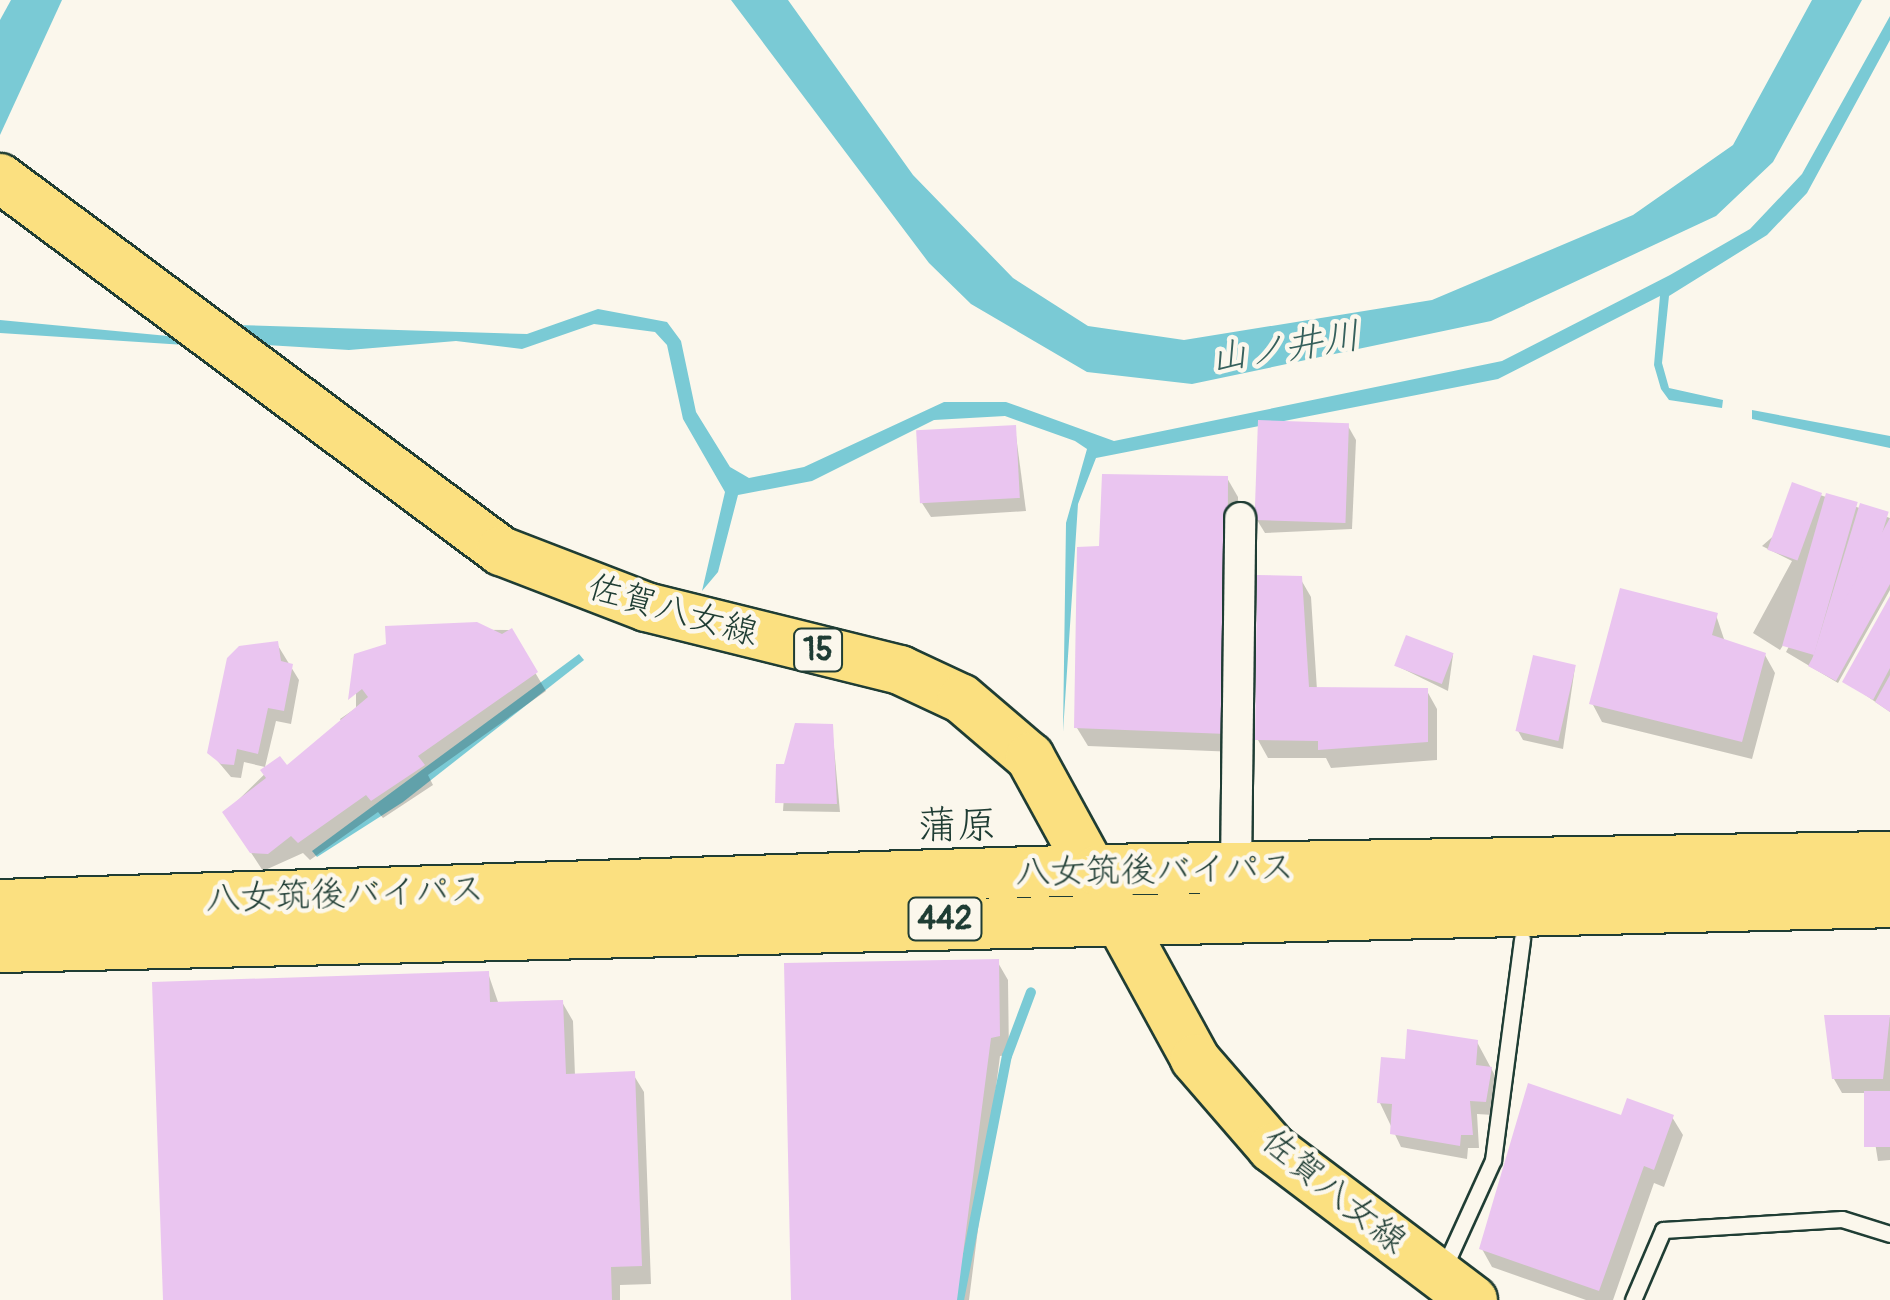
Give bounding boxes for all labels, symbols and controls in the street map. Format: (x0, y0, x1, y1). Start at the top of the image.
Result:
water label: 山ノ井川 (1206, 314, 1364, 382)
street label: 佐賀八女線 (583, 566, 763, 654)
road number: 15 (793, 623, 843, 677)
district label: 蒲原 (917, 802, 997, 850)
street label: 八女筑後バイパス (1015, 847, 1295, 893)
street label: 八女筑後バイパス (204, 868, 486, 920)
road number: 442 (905, 892, 985, 946)
street label: 佐賀八女線 (1253, 1120, 1415, 1262)

